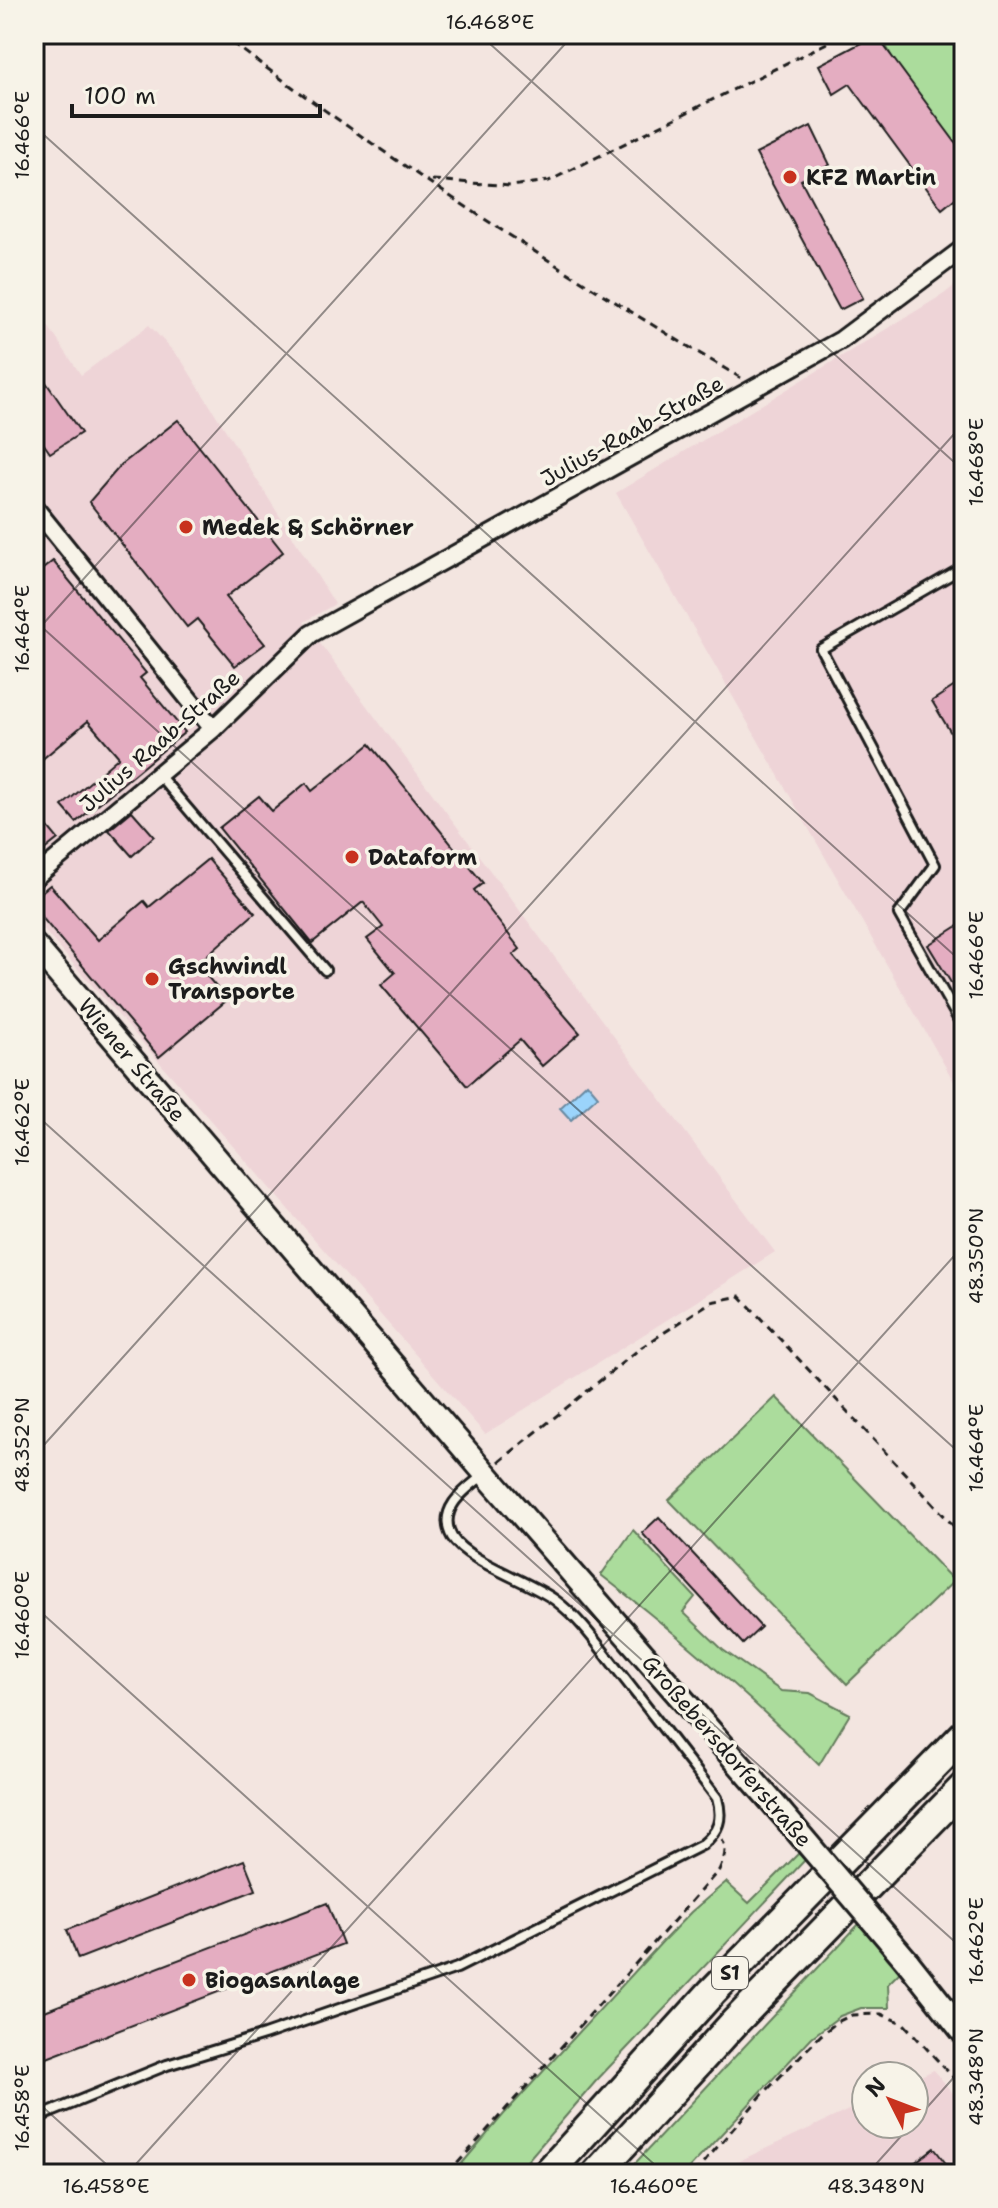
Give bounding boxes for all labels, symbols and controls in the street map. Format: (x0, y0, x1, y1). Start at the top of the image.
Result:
text: 16.468°E (446, 9, 534, 35)
scale bar (72, 68, 320, 118)
text: 100 m (84, 80, 156, 112)
text: 16.466°E (9, 91, 35, 179)
place label: KFZ Martin (806, 163, 937, 192)
marker: KFZ Martin (781, 168, 799, 186)
street label: Julius-Raab-Straße (535, 369, 729, 493)
text: 16.468°E (963, 418, 989, 506)
place label: Medek & Schörner (202, 513, 414, 542)
marker: Medek & Schörner (177, 518, 195, 536)
text: 16.464°E (9, 585, 35, 673)
street label: Julius Raab-Straße (74, 663, 246, 819)
place label: Dataform (368, 843, 477, 872)
marker: Dataform (343, 848, 361, 866)
text: 16.466°E (963, 911, 989, 999)
place label: Gschwindl Transporte (168, 952, 295, 1006)
marker: Gschwindl Transporte (143, 970, 161, 988)
street label: Wiener Straße (72, 992, 192, 1128)
text: 16.462°E (9, 1078, 35, 1166)
text: 48.350°N (963, 1208, 989, 1304)
text: 48.352°N (9, 1397, 35, 1493)
text: 16.464°E (963, 1404, 989, 1492)
text: 16.460°E (9, 1571, 35, 1659)
street label: Großebersdorferstraße (636, 1649, 818, 1853)
text: 16.462°E (963, 1897, 989, 1985)
road number: S1 (712, 1957, 748, 1989)
place label: Biogasanlage (205, 1966, 360, 1995)
marker: Biogasanlage (180, 1971, 198, 1989)
text: 48.348°N (963, 2028, 989, 2126)
north arrow (850, 2060, 930, 2140)
text: 16.458°E (9, 2065, 35, 2151)
text: N (859, 2071, 892, 2103)
text: 16.458°E (63, 2173, 149, 2199)
text: 16.460°E (610, 2173, 698, 2199)
text: 48.348°N (827, 2173, 925, 2199)

